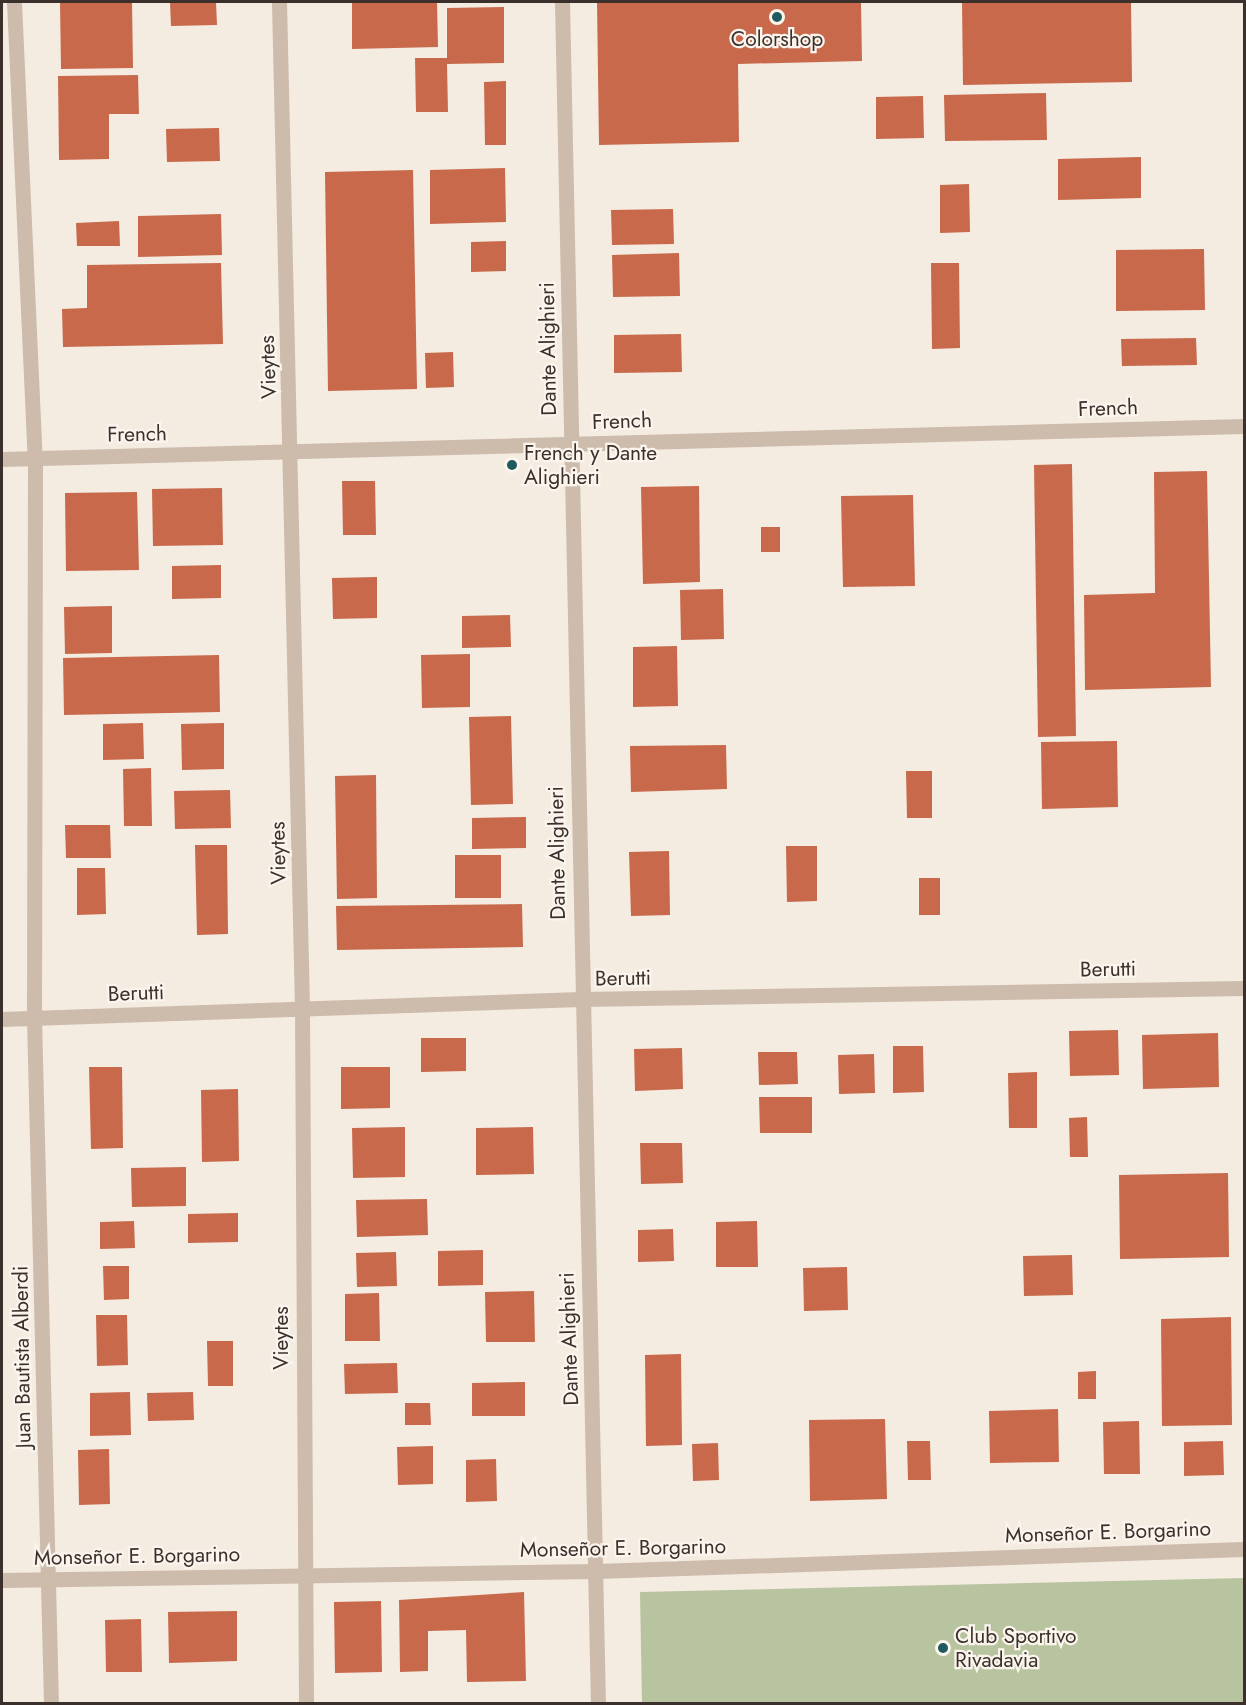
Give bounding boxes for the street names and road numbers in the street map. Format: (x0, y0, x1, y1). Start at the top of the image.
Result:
street label: Dante Alighieri (534, 282, 562, 416)
street label: Vieytes (254, 335, 282, 399)
street label: French (1078, 394, 1138, 422)
street label: French (592, 407, 652, 435)
street label: French (107, 421, 167, 447)
street label: Dante Alighieri (543, 786, 571, 920)
street label: Vieytes (265, 821, 291, 885)
street label: Berutti (1080, 956, 1136, 982)
street label: Berutti (595, 965, 651, 991)
street label: Berutti (107, 979, 165, 1007)
street label: Juan Bautista Alberdi (8, 1265, 36, 1449)
street label: Dante Alighieri (554, 1272, 584, 1406)
street label: Vieytes (268, 1306, 294, 1370)
street label: Monseñor E. Borgarino (1005, 1516, 1211, 1548)
street label: Monseñor E. Borgarino (520, 1534, 726, 1562)
street label: Monseñor E. Borgarino (34, 1542, 240, 1570)

